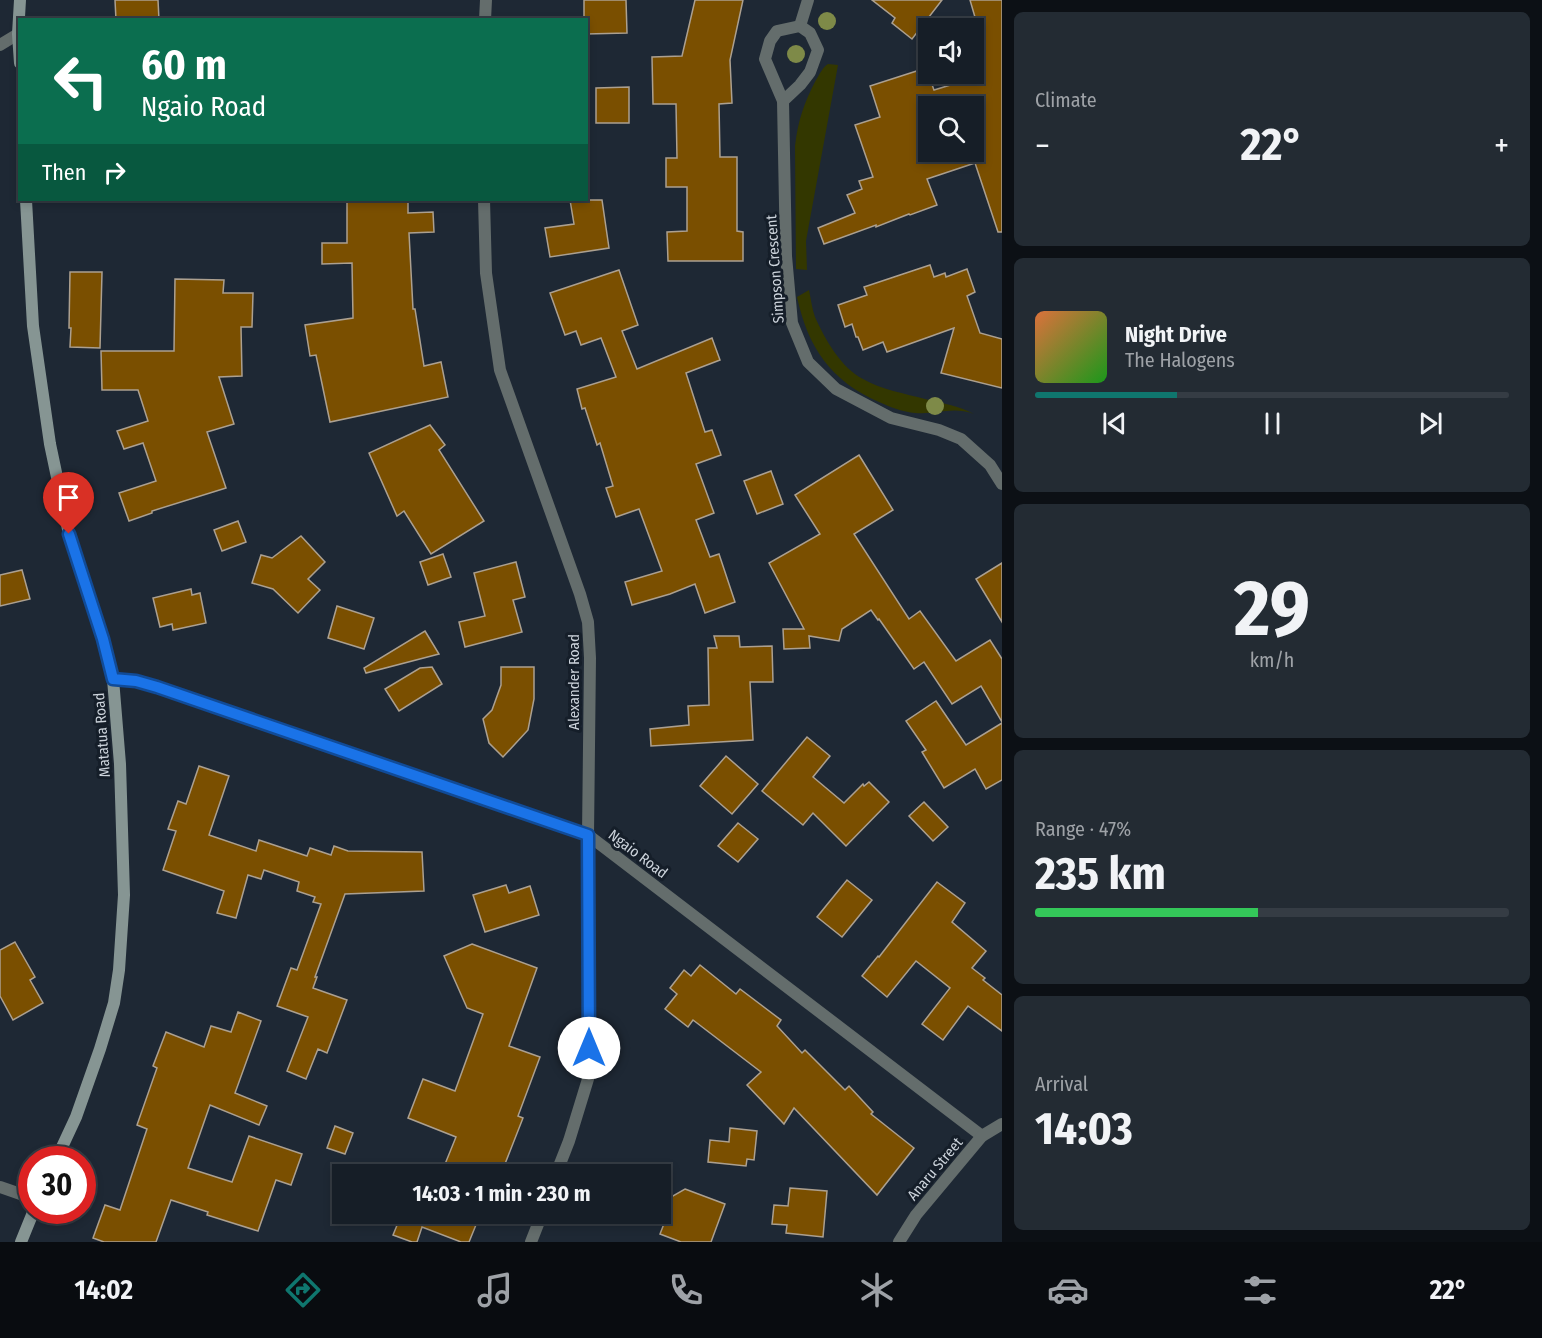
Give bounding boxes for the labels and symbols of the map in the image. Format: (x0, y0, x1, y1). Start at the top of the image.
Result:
street label: Simpson Crescent (762, 214, 788, 324)
pin (43, 472, 94, 534)
street label: Alexander Road (565, 634, 583, 730)
street label: Matatua Road (90, 692, 114, 778)
street label: Ngaio Road (605, 826, 671, 882)
position arrow (557, 1016, 621, 1080)
street label: Anaru Street (903, 1134, 967, 1204)
speed limit sign: 30 (18, 1146, 96, 1224)

